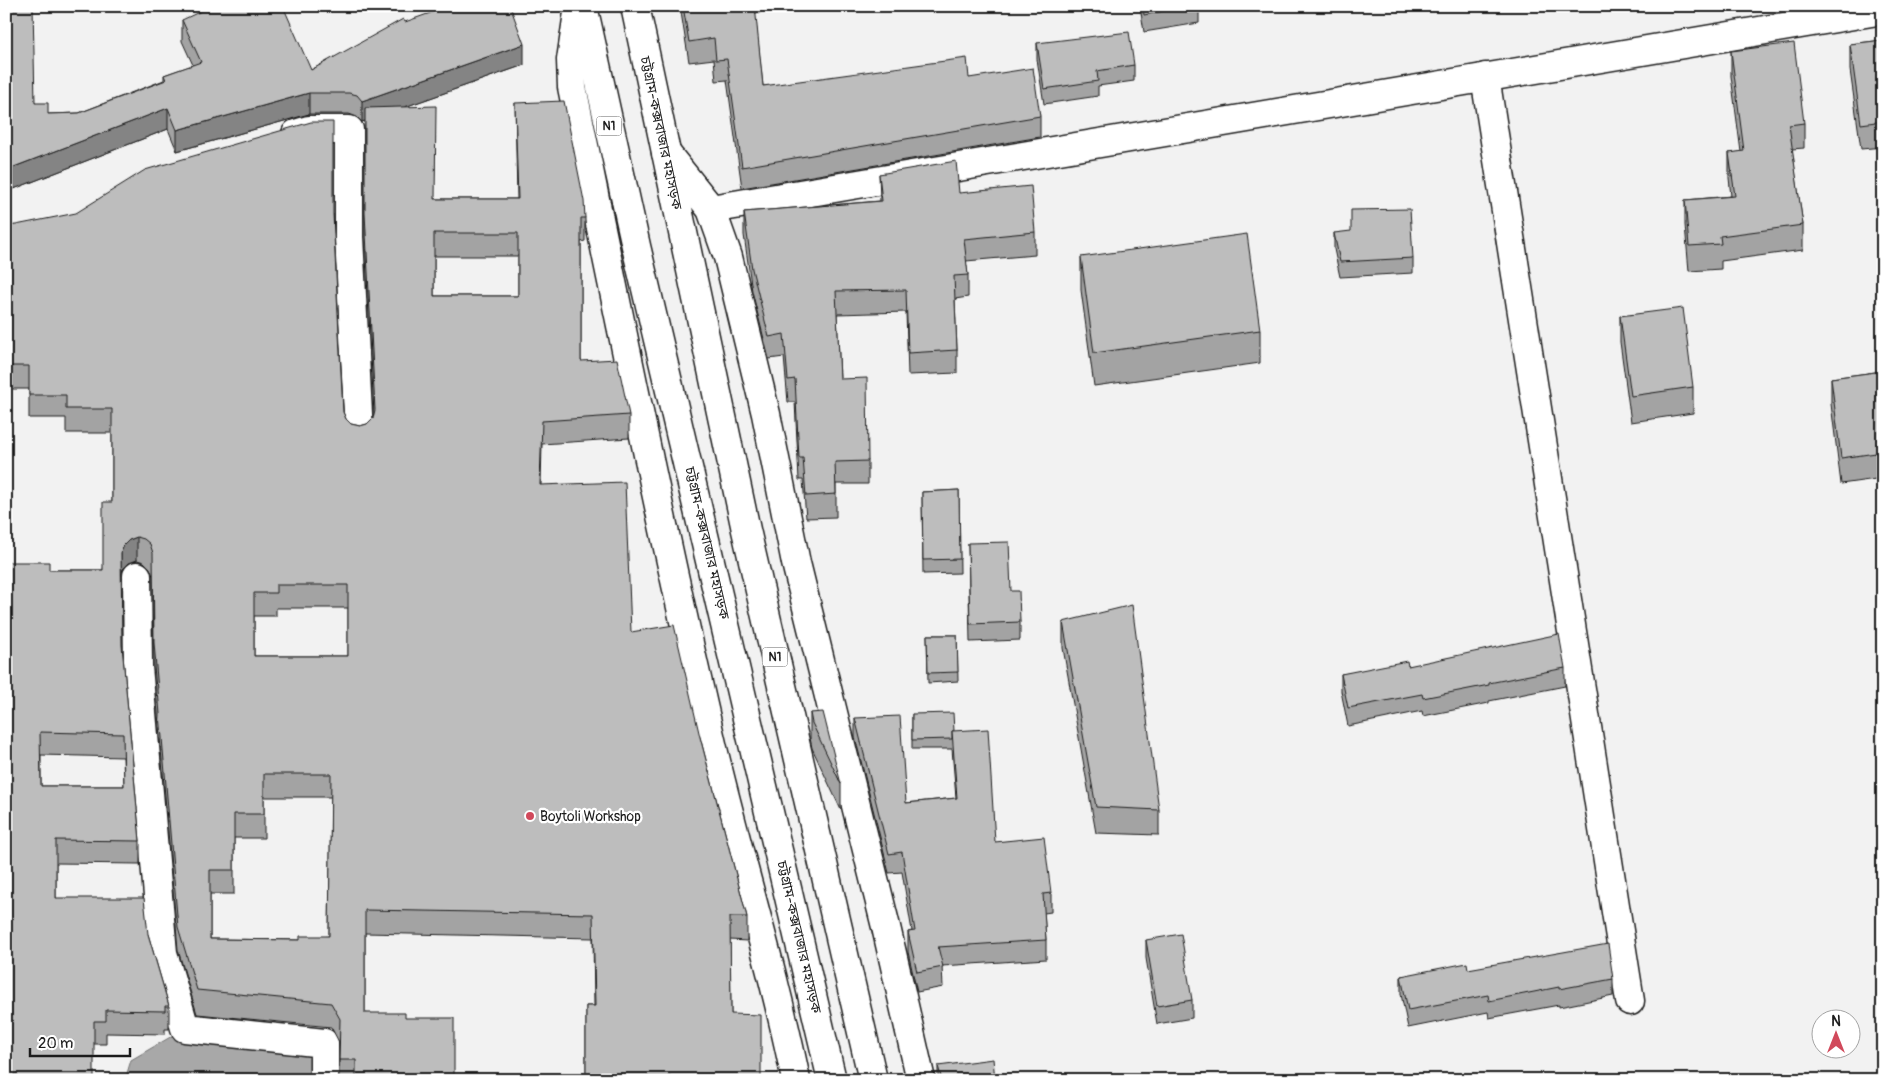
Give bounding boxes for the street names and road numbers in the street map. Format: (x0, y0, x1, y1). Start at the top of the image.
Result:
street label: চট্টগ্রাম-কক্সবাজার মহাসড়ক (636, 54, 686, 212)
road number: N1 (596, 116, 622, 136)
street label: চট্টগ্রাম-কক্সবাজার মহাসড়ক (681, 464, 733, 622)
road number: N1 (762, 648, 788, 666)
street label: চট্টগ্রাম-কক্সবাজার মহাসড়ক (773, 858, 825, 1016)

